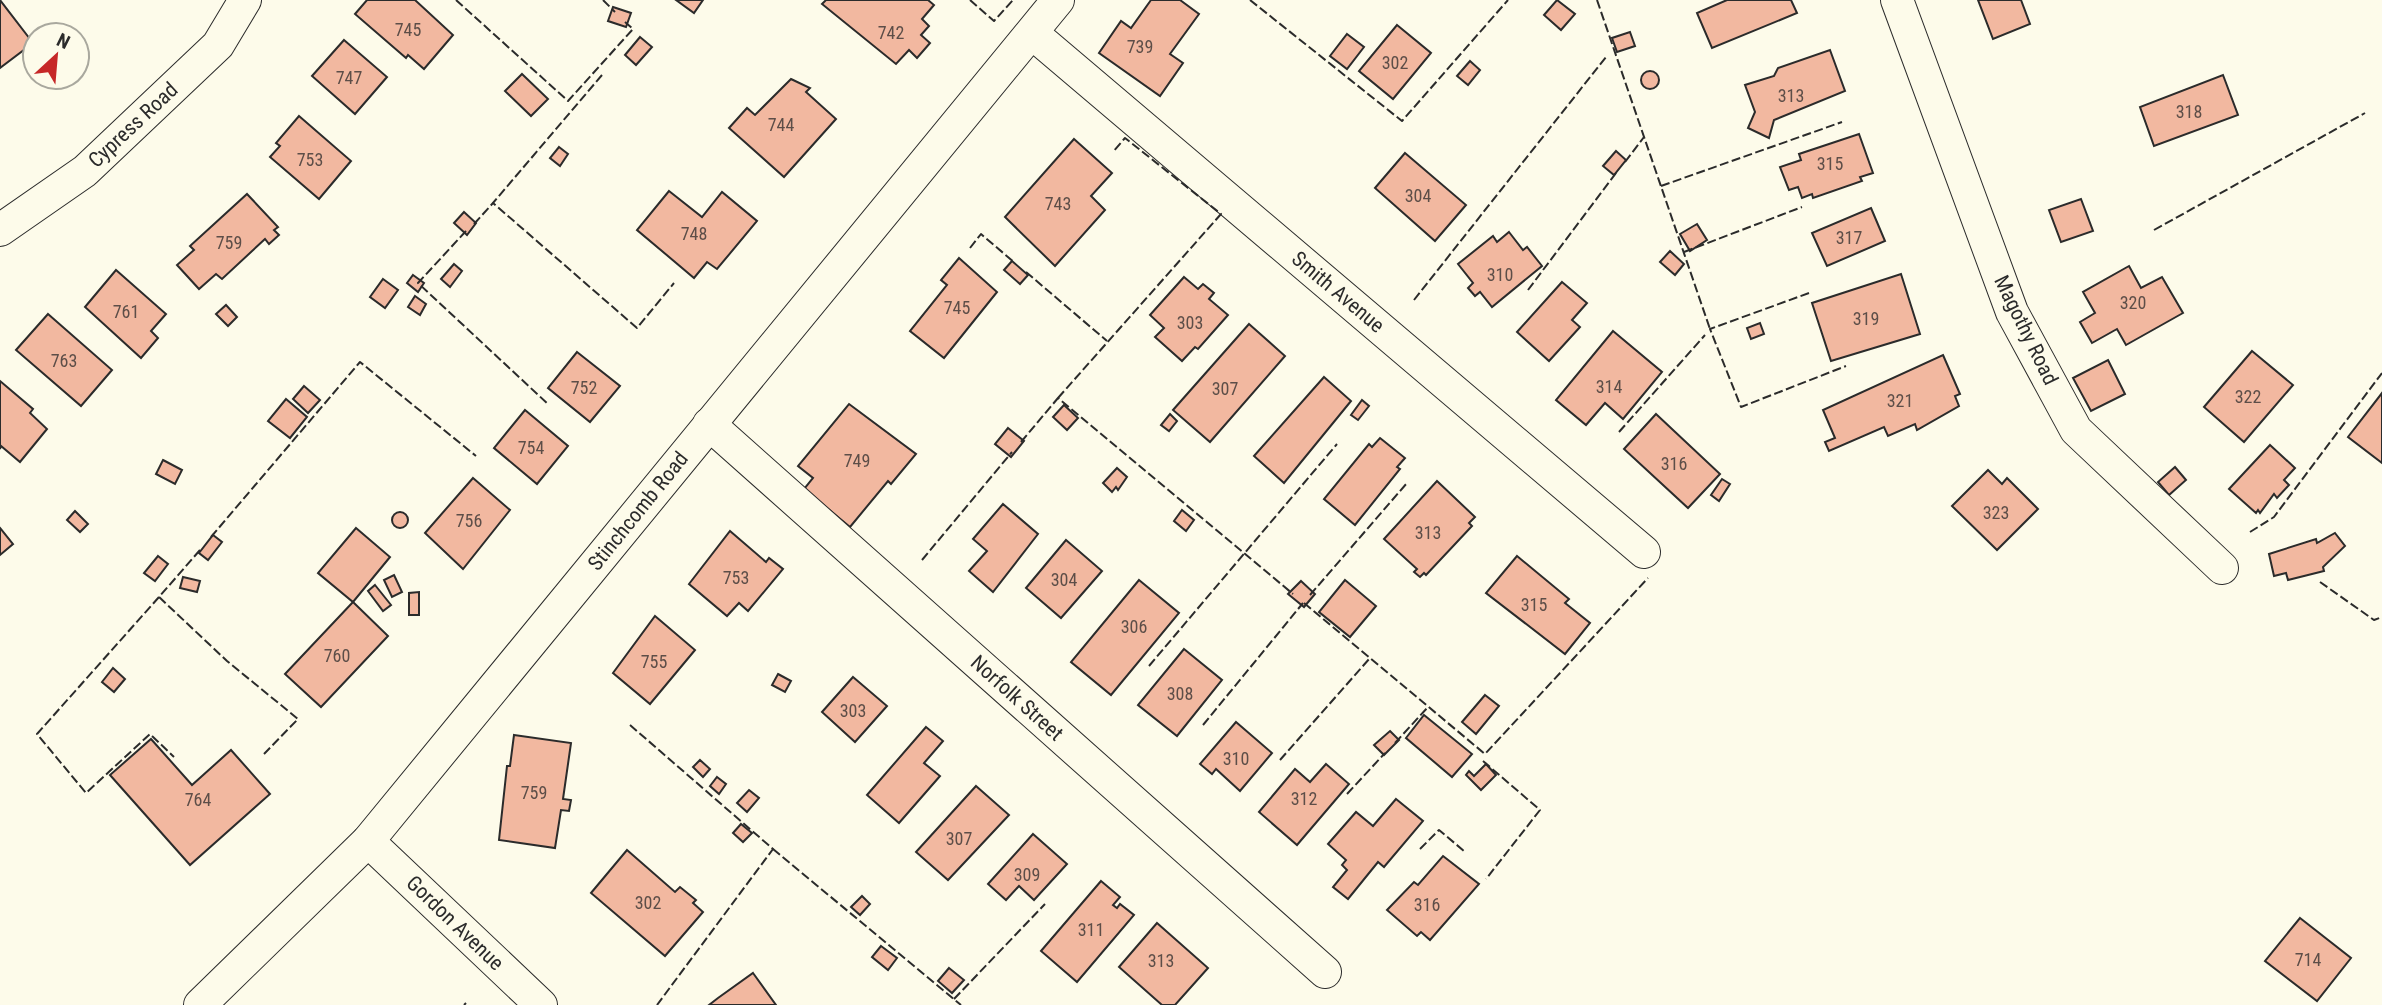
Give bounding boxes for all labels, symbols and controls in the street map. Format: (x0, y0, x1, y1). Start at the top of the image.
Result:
house number: 745 (395, 19, 421, 40)
north arrow (21, 21, 91, 91)
house number: 742 (878, 22, 904, 43)
text: N (53, 28, 74, 54)
house number: 739 (1127, 36, 1153, 57)
house number: 302 (1382, 52, 1408, 73)
house number: 747 (336, 67, 362, 88)
street label: Cypress Road (83, 78, 183, 172)
house number: 313 (1778, 85, 1804, 106)
house number: 318 (2176, 101, 2202, 122)
house number: 744 (768, 114, 794, 135)
house number: 753 (297, 149, 323, 170)
house number: 315 (1817, 153, 1843, 174)
house number: 304 (1405, 185, 1431, 206)
house number: 743 (1045, 193, 1071, 214)
house number: 748 (681, 223, 707, 244)
house number: 317 (1836, 227, 1862, 248)
house number: 759 (216, 232, 242, 253)
street label: Smith Avenue (1287, 246, 1389, 338)
house number: 310 (1487, 264, 1513, 285)
street label: Magothy Road (1989, 271, 2063, 389)
house number: 320 (2120, 292, 2146, 313)
house number: 745 (944, 297, 970, 318)
house number: 761 (113, 301, 139, 322)
house number: 319 (1853, 308, 1879, 329)
house number: 303 (1177, 312, 1203, 333)
house number: 763 (51, 350, 77, 371)
house number: 314 (1596, 376, 1622, 397)
house number: 752 (571, 377, 597, 398)
house number: 307 (1212, 378, 1238, 399)
house number: 322 (2235, 386, 2261, 407)
house number: 321 (1887, 390, 1913, 411)
house number: 754 (518, 437, 544, 458)
street label: Stinchcomb Road (583, 447, 693, 575)
house number: 749 (844, 450, 870, 471)
house number: 316 (1661, 453, 1687, 474)
house number: 323 (1983, 502, 2009, 523)
house number: 756 (456, 510, 482, 531)
house number: 313 (1415, 522, 1441, 543)
house number: 753 (723, 567, 749, 588)
house number: 304 (1051, 569, 1077, 590)
house number: 315 (1521, 594, 1547, 615)
house number: 306 (1121, 616, 1147, 637)
house number: 760 (324, 645, 350, 666)
street label: Norfolk Street (966, 650, 1068, 746)
house number: 755 (641, 651, 667, 672)
house number: 308 (1167, 683, 1193, 704)
house number: 303 (840, 700, 866, 721)
house number: 310 (1223, 748, 1249, 769)
house number: 759 (521, 782, 547, 803)
house number: 312 (1291, 788, 1317, 809)
house number: 764 (185, 789, 211, 810)
house number: 307 (946, 828, 972, 849)
house number: 309 (1014, 864, 1040, 885)
street label: Gordon Avenue (402, 871, 509, 975)
house number: 302 (635, 892, 661, 913)
house number: 316 (1414, 894, 1440, 915)
house number: 311 (1078, 919, 1104, 940)
house number: 714 (2295, 949, 2321, 970)
house number: 313 (1148, 950, 1174, 971)

